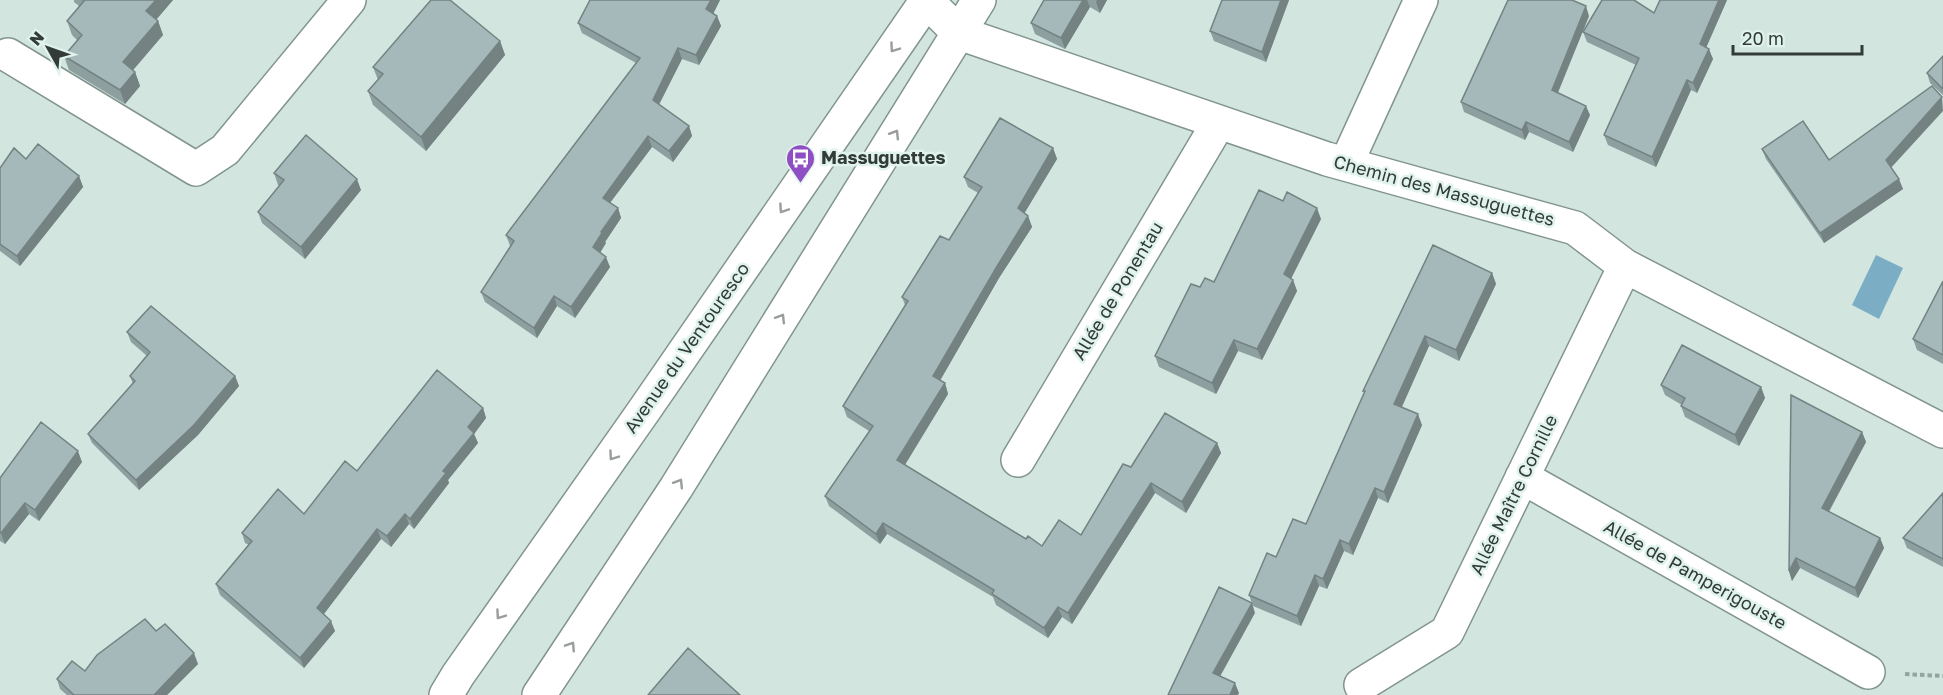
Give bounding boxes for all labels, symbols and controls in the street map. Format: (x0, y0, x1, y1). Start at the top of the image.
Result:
north arrow (18, 18, 78, 78)
scale bar (1733, 18, 1862, 56)
text: N (25, 27, 48, 49)
text: 20 m (1742, 27, 1784, 49)
one-way arrow (890, 42, 901, 53)
one-way arrow (888, 130, 900, 140)
bus stop icon: Massuguettes (784, 142, 816, 184)
place label: Massuguettes (821, 146, 946, 168)
street label: Chemin des Massuguettes (1331, 150, 1557, 230)
one-way arrow (779, 202, 790, 213)
street label: Allée de Ponentau (1067, 217, 1167, 364)
street label: Avenue du Ventouresco (619, 258, 753, 437)
one-way arrow (774, 314, 786, 324)
street label: Allée Maître Cornille (1465, 411, 1561, 578)
one-way arrow (609, 449, 620, 460)
one-way arrow (671, 479, 683, 489)
street label: Allée de Pamperigouste (1600, 515, 1791, 634)
one-way arrow (496, 608, 507, 619)
one-way arrow (564, 642, 576, 652)

